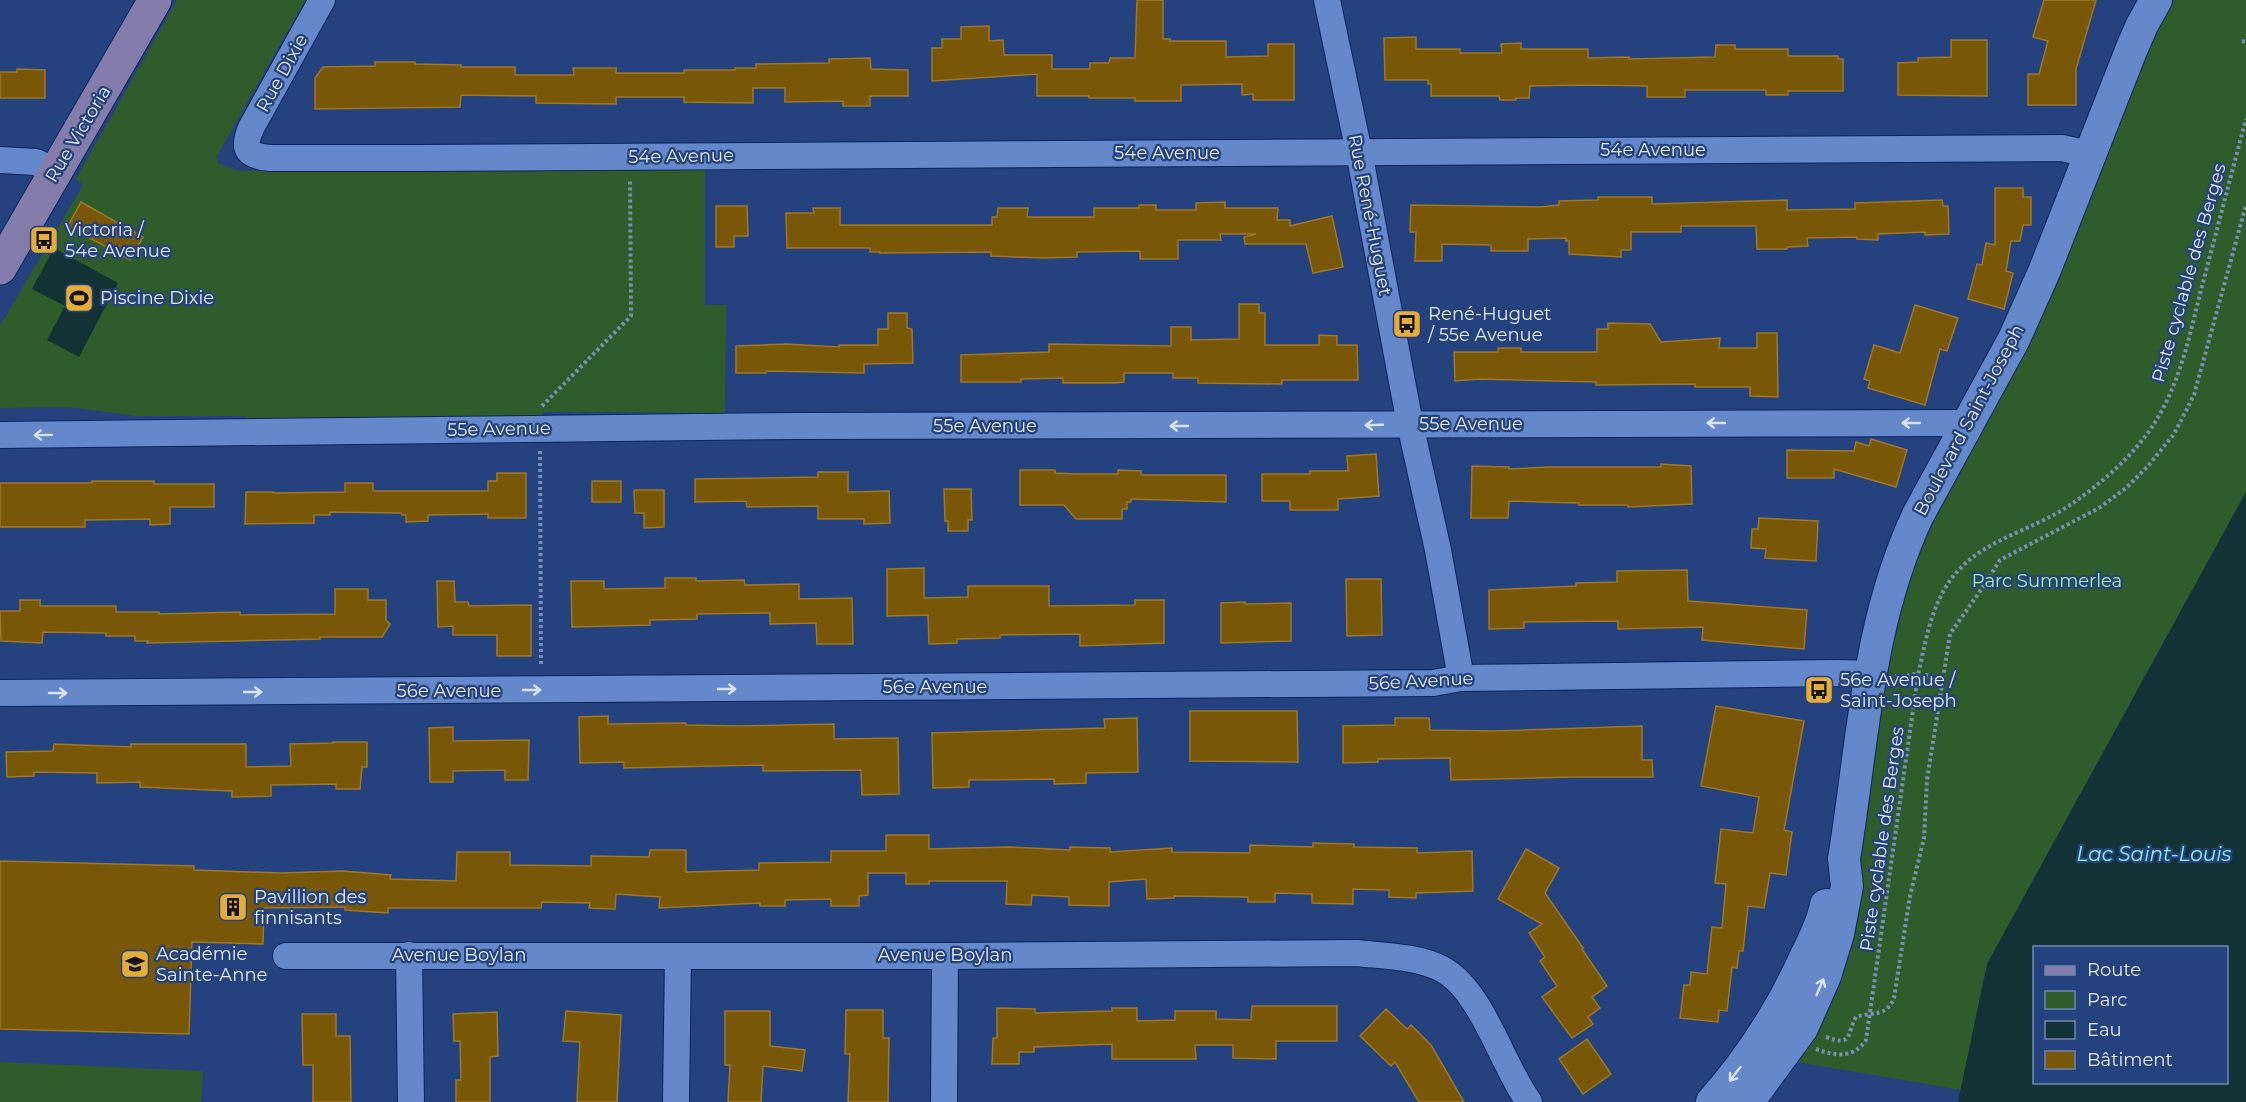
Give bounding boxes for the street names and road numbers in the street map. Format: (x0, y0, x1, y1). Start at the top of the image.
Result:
street label: Rue Dixie (252, 30, 312, 116)
street label: Rue Victoria (41, 82, 115, 186)
street label: Rue René-Huguet (1344, 132, 1396, 298)
street label: 54e Avenue (1600, 139, 1706, 161)
street label: 54e Avenue (1114, 142, 1220, 164)
street label: 54e Avenue (628, 144, 734, 168)
street label: Piste cyclable des Berges (2147, 161, 2231, 385)
street label: Boulevard Saint-Joseph (1909, 321, 2029, 519)
street label: 55e Avenue (1419, 413, 1523, 435)
street label: 55e Avenue (933, 415, 1037, 437)
street label: 55e Avenue (447, 417, 551, 441)
street label: 56e Avenue (1368, 667, 1474, 695)
street label: 56e Avenue (883, 676, 988, 698)
street label: 56e Avenue (397, 680, 502, 702)
street label: Piste cyclable des Berges (1855, 725, 1909, 953)
street label: Avenue Boylan (392, 944, 526, 966)
street label: Avenue Boylan (878, 944, 1012, 966)

